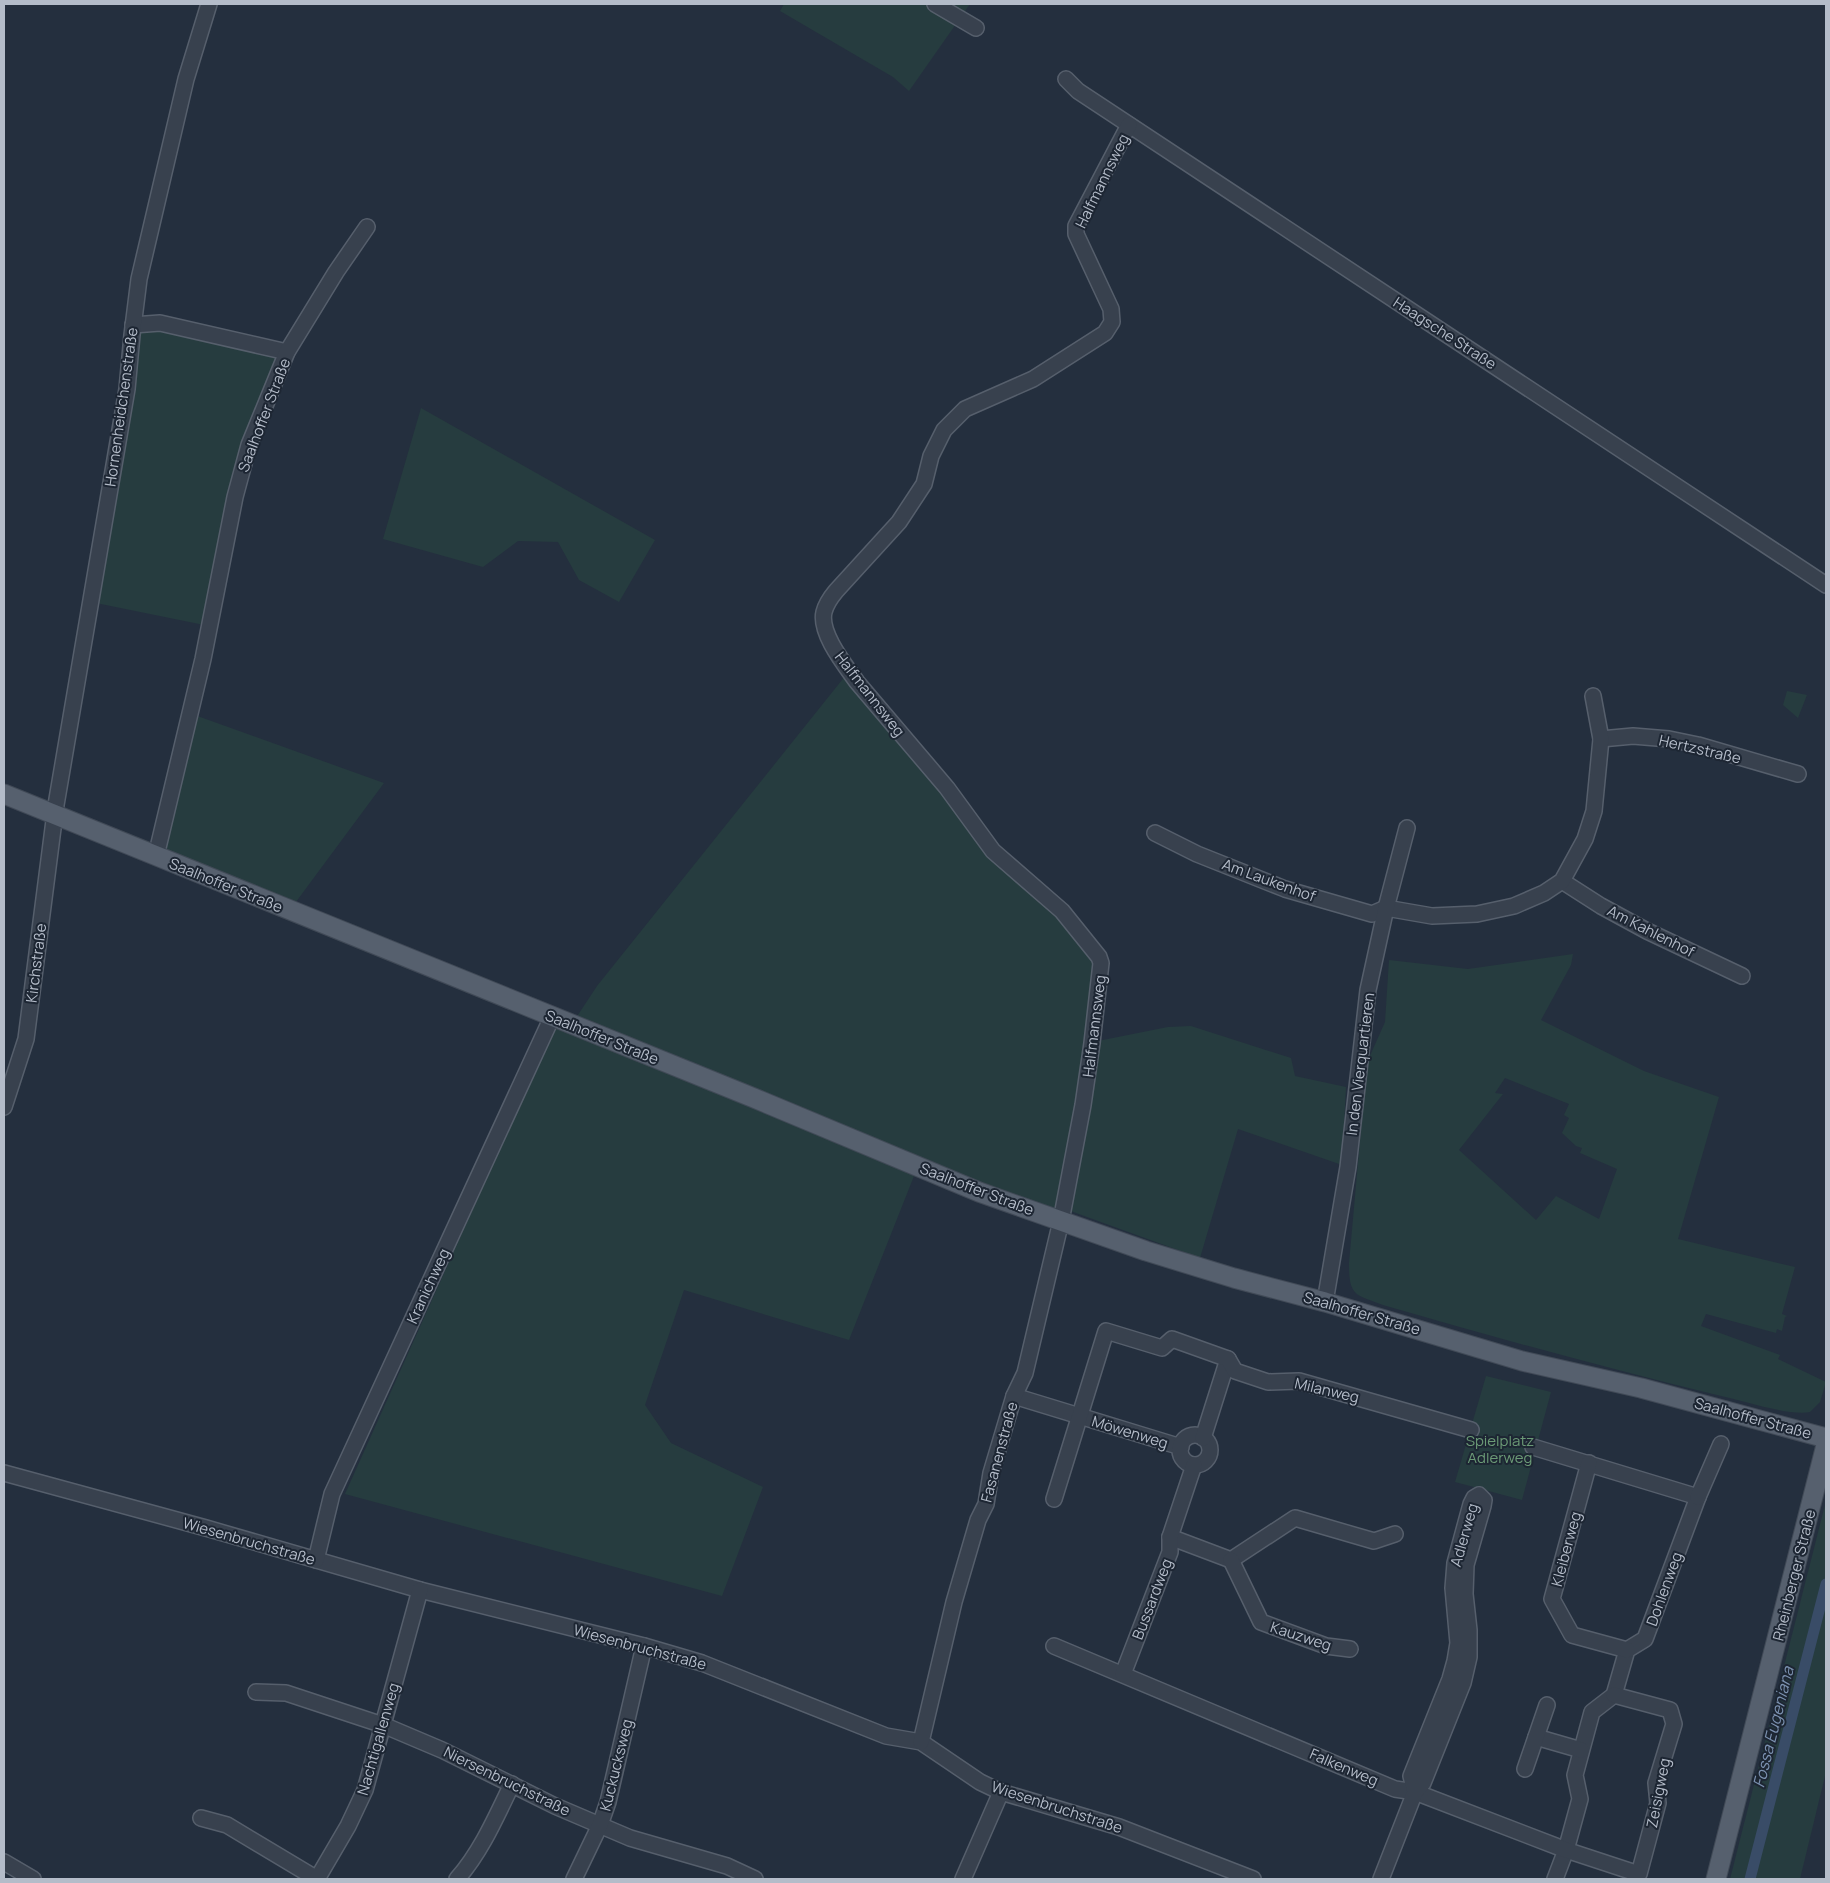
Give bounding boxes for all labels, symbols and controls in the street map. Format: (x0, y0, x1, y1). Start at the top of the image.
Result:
street label: Halfmannsweg (1070, 130, 1134, 232)
street label: Haagsche Straße (1389, 292, 1501, 374)
street label: Hornenheidchenstraße (99, 326, 143, 488)
street label: Saalhoffer Straße (233, 355, 295, 475)
street label: Halfmannsweg (830, 647, 910, 741)
street label: Hertzstraße (1657, 729, 1743, 769)
street label: Saalhoffer Straße (166, 853, 286, 917)
street label: Am Laukenhof (1219, 853, 1319, 907)
street label: Am Kahlenhof (1604, 900, 1699, 962)
street label: Kirchstraße (21, 922, 51, 1004)
street label: Halfmannsweg (1077, 974, 1111, 1078)
street label: In den Vierquartieren (1341, 991, 1379, 1137)
street label: Saalhoffer Straße (542, 1005, 662, 1069)
street label: Saalhoffer Straße (917, 1158, 1037, 1220)
street label: Kranichweg (401, 1245, 455, 1327)
street label: Saalhoffer Straße (1301, 1286, 1423, 1340)
street label: Milanweg (1293, 1372, 1361, 1408)
street label: Saalhoffer Straße (1692, 1392, 1814, 1444)
street label: Fasanenstraße (976, 1399, 1023, 1505)
street label: Möwenweg (1089, 1410, 1171, 1454)
park label: Spielplatz Adlerweg (1466, 1430, 1534, 1468)
street label: Adlerweg (1445, 1501, 1483, 1569)
street label: Rheinberger Straße (1768, 1507, 1821, 1643)
street label: Kleiberweg (1546, 1509, 1586, 1589)
street label: Wiesenbruchstraße (180, 1512, 318, 1570)
street label: Dohlenweg (1641, 1549, 1687, 1629)
street label: Bussardweg (1127, 1555, 1177, 1643)
street label: Kauzweg (1268, 1616, 1334, 1656)
street label: Wiesenbruchstraße (571, 1619, 709, 1675)
water label: Fossa Eugeniana (1747, 1663, 1799, 1790)
street label: Nachtigallenweg (352, 1680, 404, 1798)
street label: Kuckucksweg (594, 1717, 638, 1813)
street label: Niersenbruchstraße (440, 1741, 574, 1821)
street label: Falkenweg (1306, 1743, 1382, 1791)
street label: Zeisigweg (1641, 1756, 1675, 1830)
street label: Wiesenbruchstraße (989, 1776, 1126, 1838)

